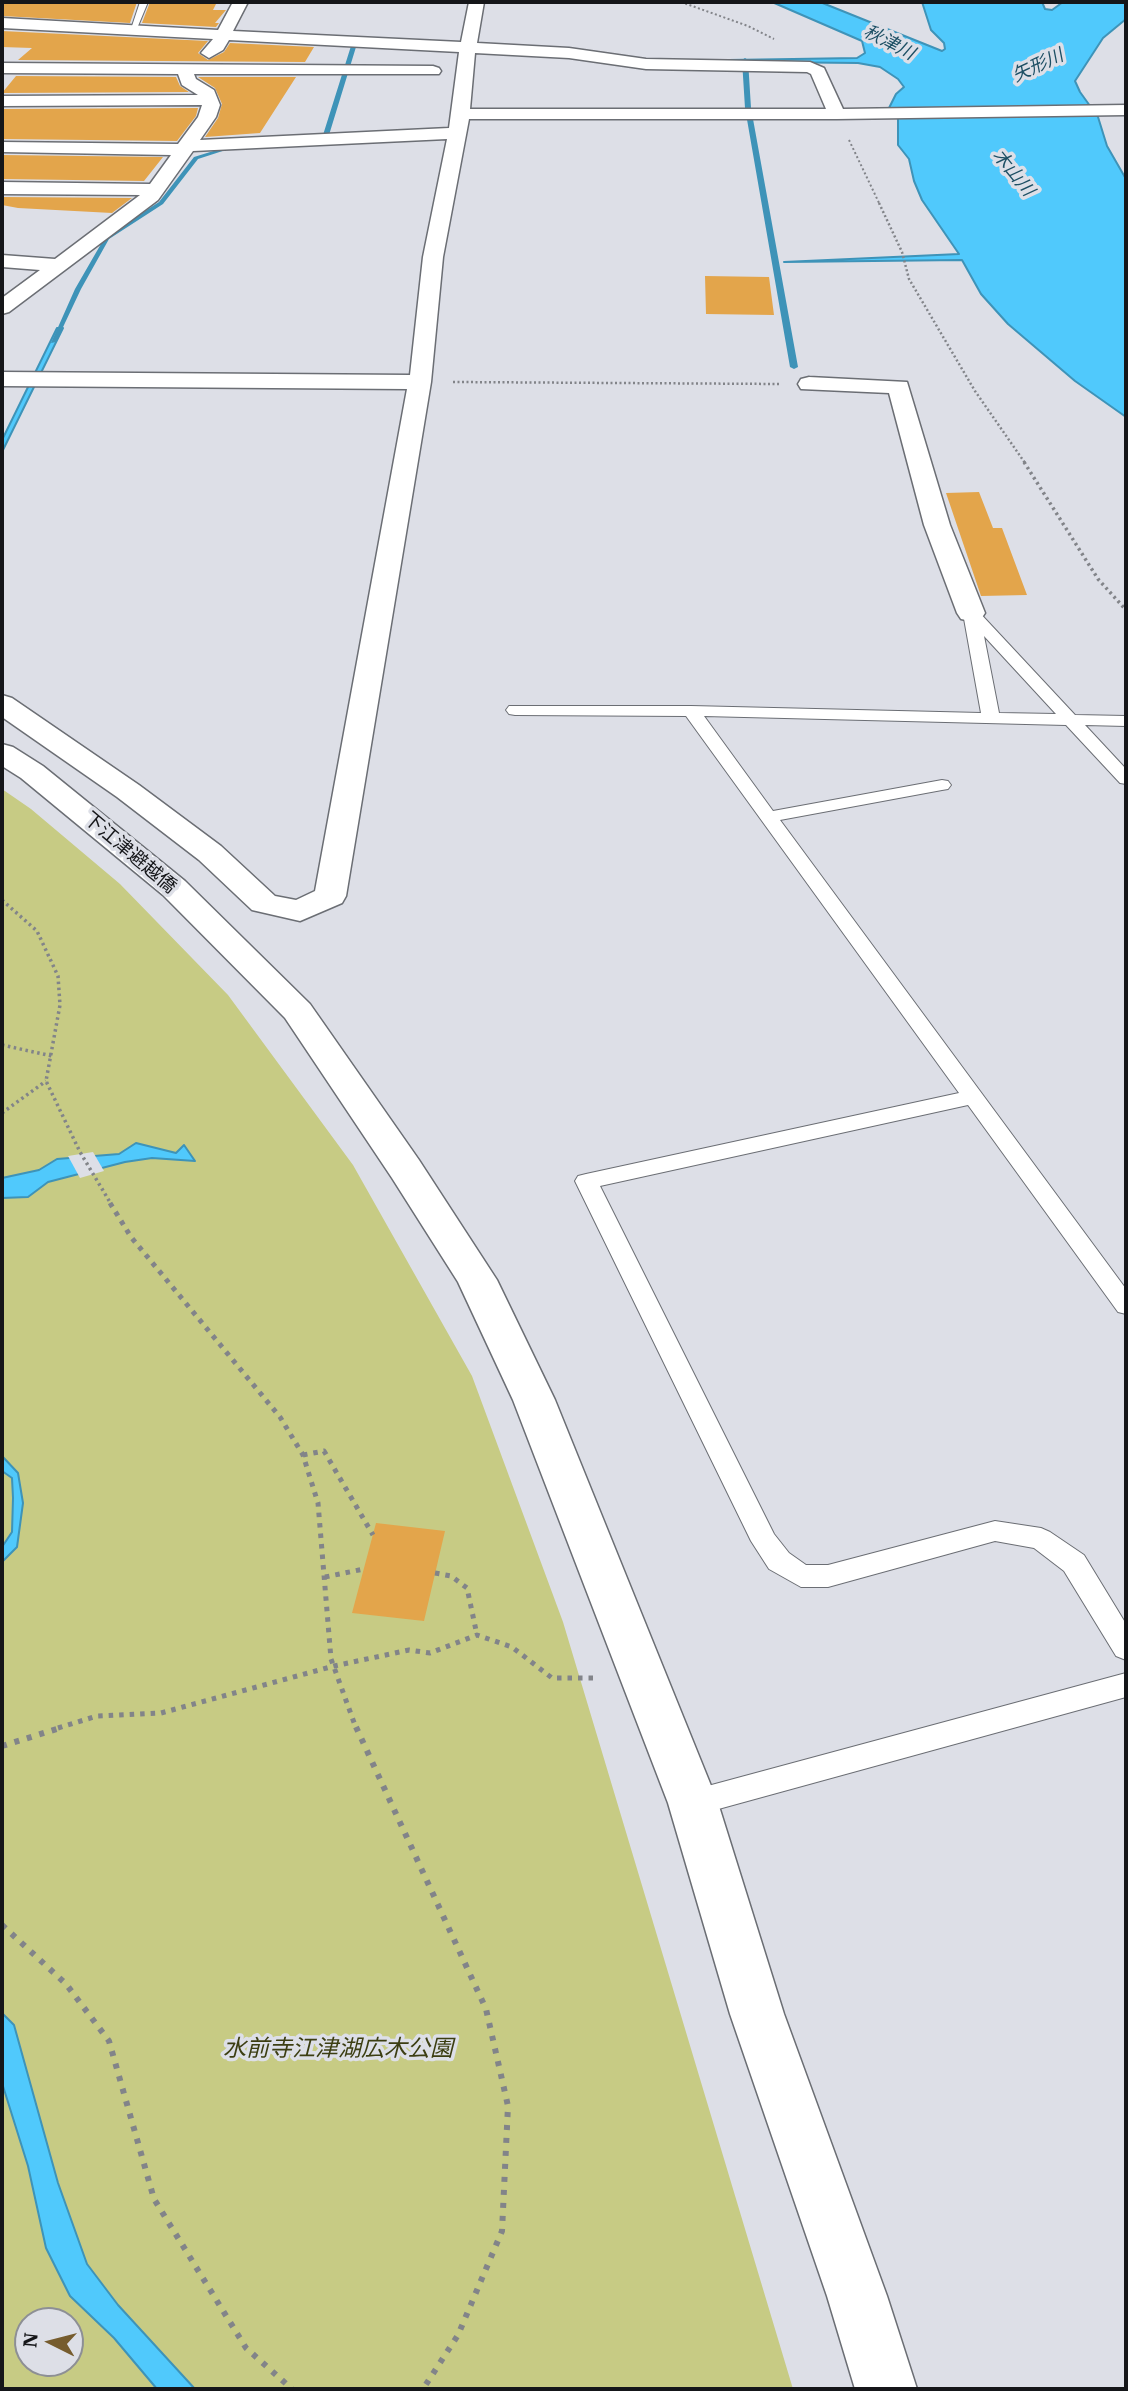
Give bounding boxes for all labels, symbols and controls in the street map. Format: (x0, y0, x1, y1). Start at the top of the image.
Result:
water label: 秋津川 (860, 21, 918, 65)
water label: 矢形川 (1009, 45, 1067, 87)
water label: 木山川 (988, 145, 1038, 201)
street label: 下江津避越僑 (79, 808, 181, 898)
park label: 水前寺江津湖広木公園 (223, 2035, 453, 2063)
north arrow (14, 2307, 84, 2377)
text: N (17, 2331, 43, 2349)

